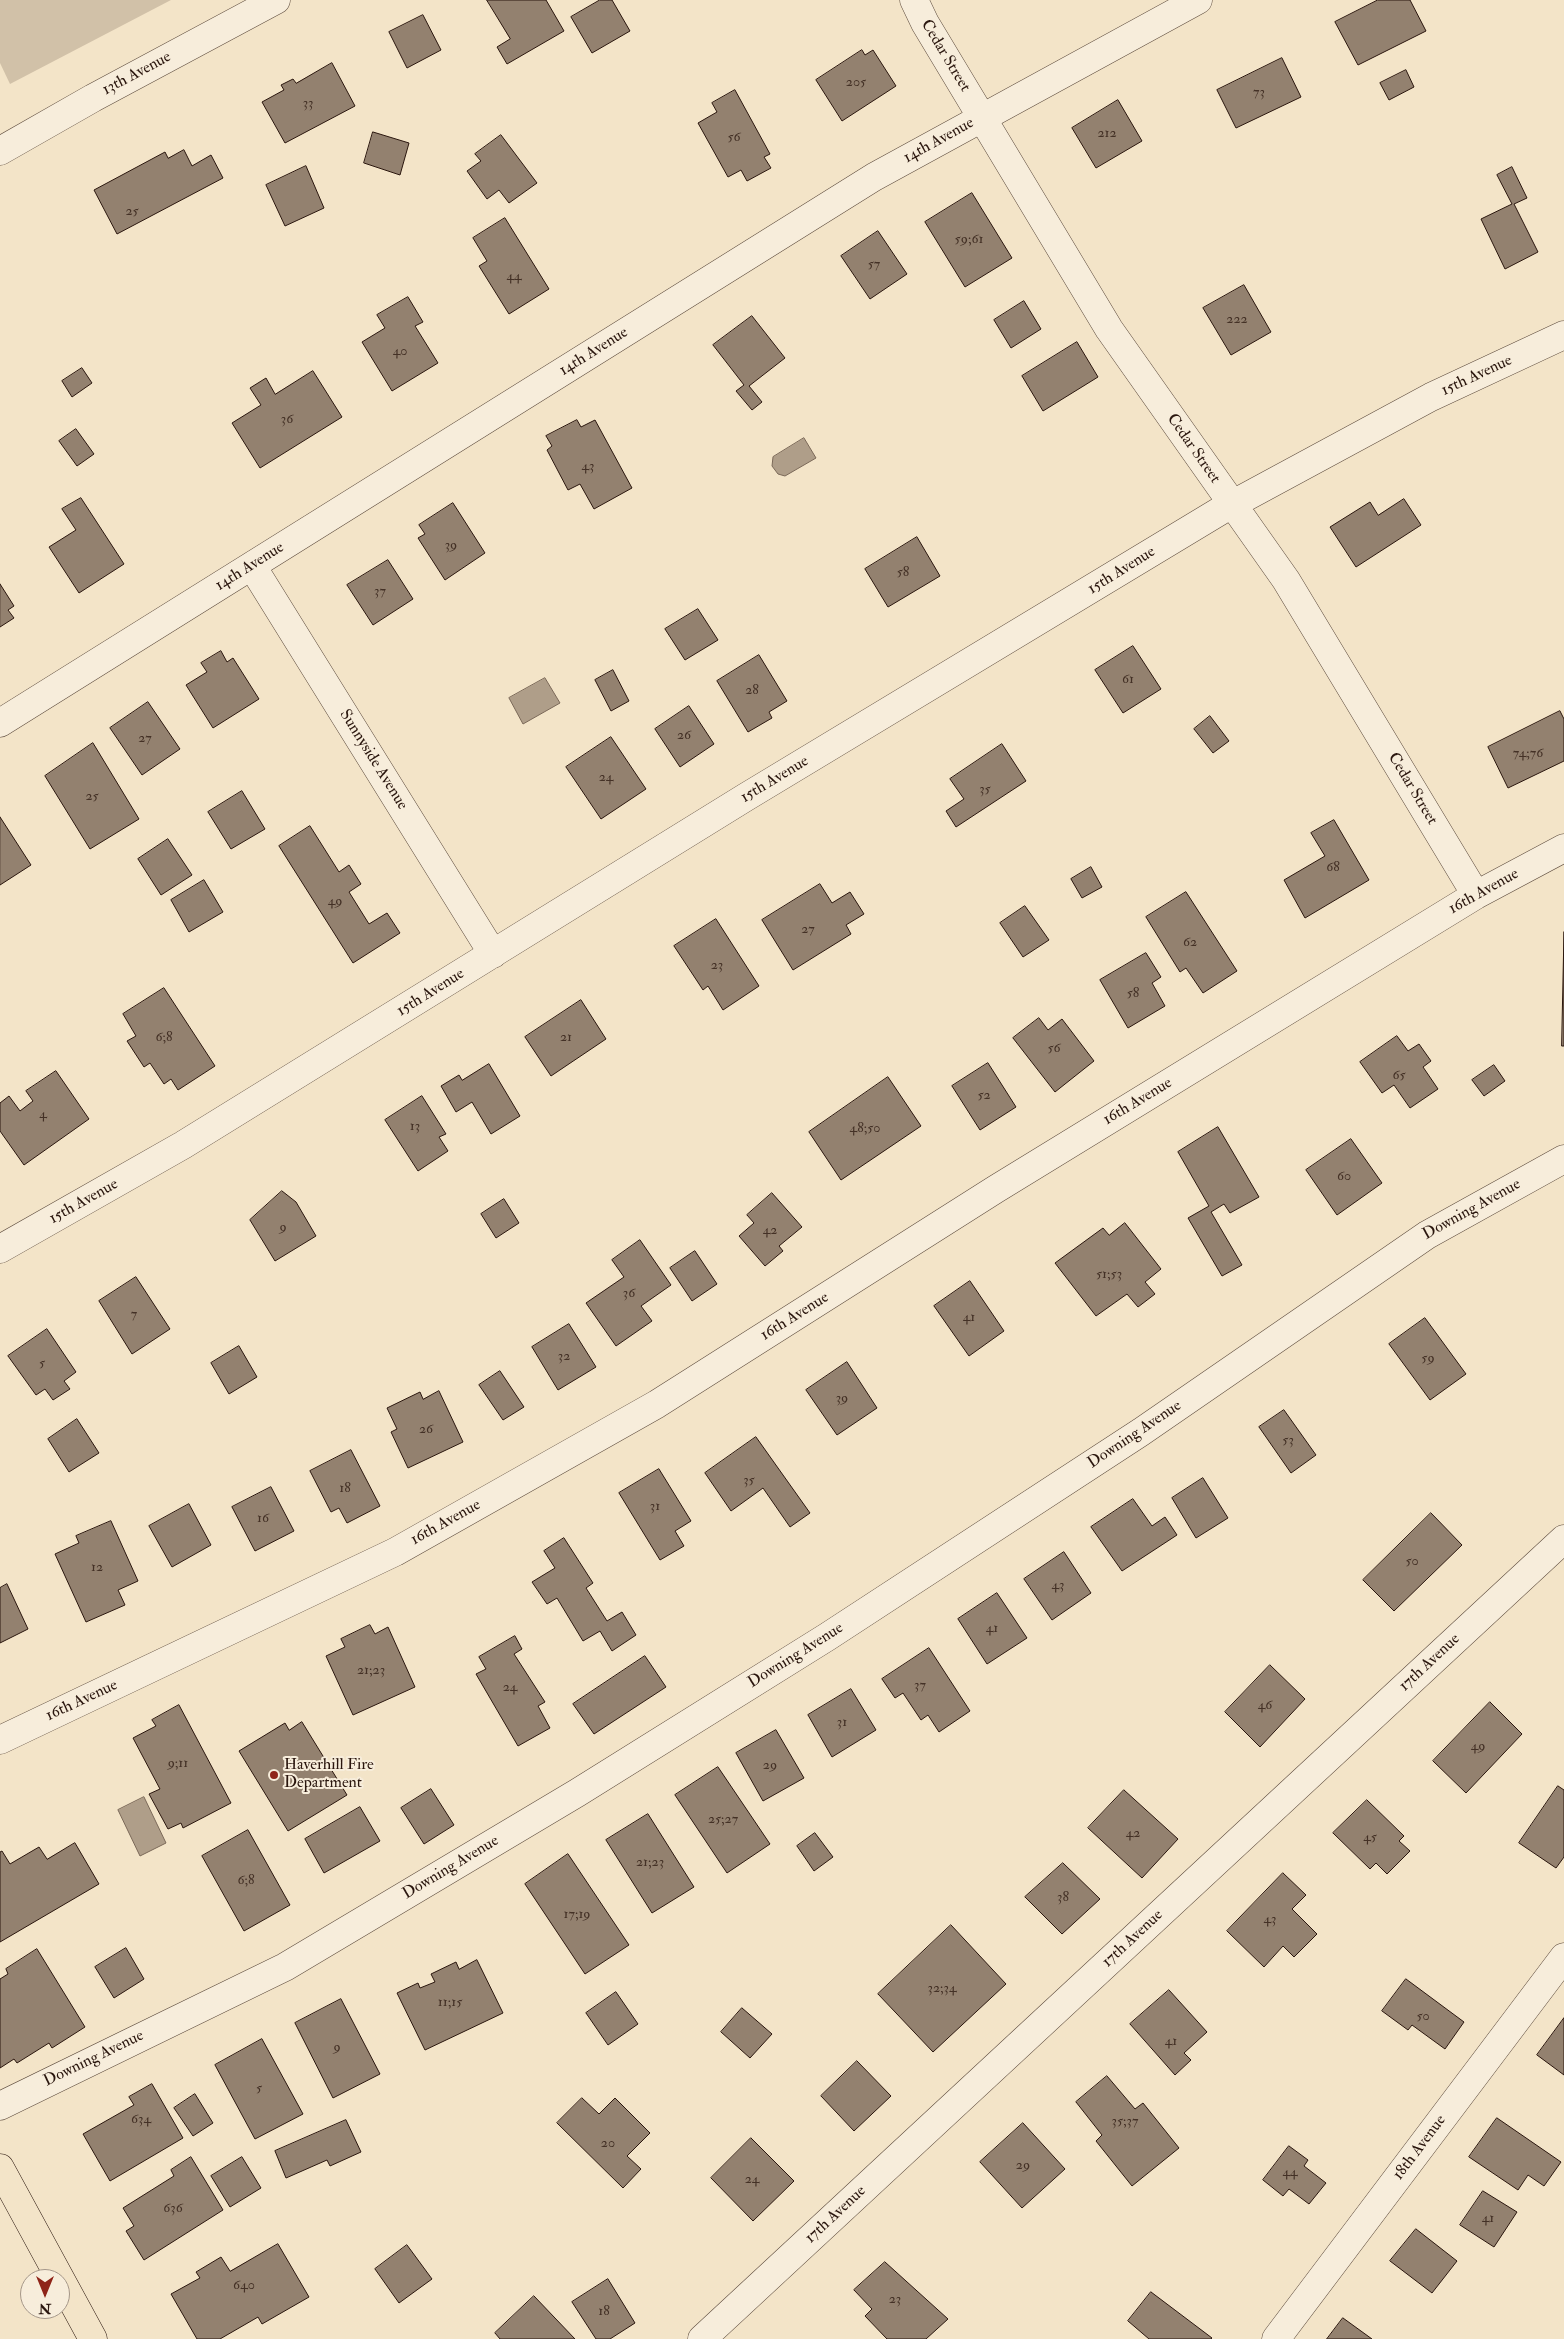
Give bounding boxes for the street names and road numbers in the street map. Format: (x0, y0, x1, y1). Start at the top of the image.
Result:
street label: Cedar Street (916, 16, 974, 96)
street label: 13th Avenue (99, 48, 175, 100)
street label: 14th Avenue (900, 114, 978, 168)
street label: 14th Avenue (556, 323, 632, 381)
street label: 15th Avenue (1439, 351, 1515, 401)
street label: Cedar Street (1162, 410, 1224, 488)
street label: 14th Avenue (212, 538, 288, 596)
street label: 15th Avenue (1085, 543, 1159, 599)
street label: Sunnyside Avenue (335, 706, 411, 814)
street label: Cedar Street (1383, 749, 1441, 829)
street label: 15th Avenue (738, 752, 812, 808)
street label: 16th Avenue (1446, 865, 1522, 919)
street label: 15th Avenue (394, 965, 468, 1021)
street label: 16th Avenue (1100, 1074, 1176, 1130)
street label: 15th Avenue (46, 1175, 122, 1229)
street label: Downing Avenue (1420, 1175, 1524, 1245)
street label: 16th Avenue (757, 1288, 833, 1346)
street label: Downing Avenue (1085, 1397, 1185, 1473)
street label: 16th Avenue (408, 1496, 484, 1550)
street label: Downing Avenue (745, 1619, 847, 1693)
street label: 17th Avenue (1396, 1630, 1464, 1696)
street label: 16th Avenue (43, 1676, 121, 1726)
street label: Downing Avenue (399, 1832, 503, 1904)
street label: 17th Avenue (1099, 1906, 1167, 1972)
street label: Downing Avenue (41, 2027, 147, 2091)
street label: 18th Avenue (1389, 2112, 1451, 2184)
street label: 17th Avenue (802, 2182, 870, 2248)

